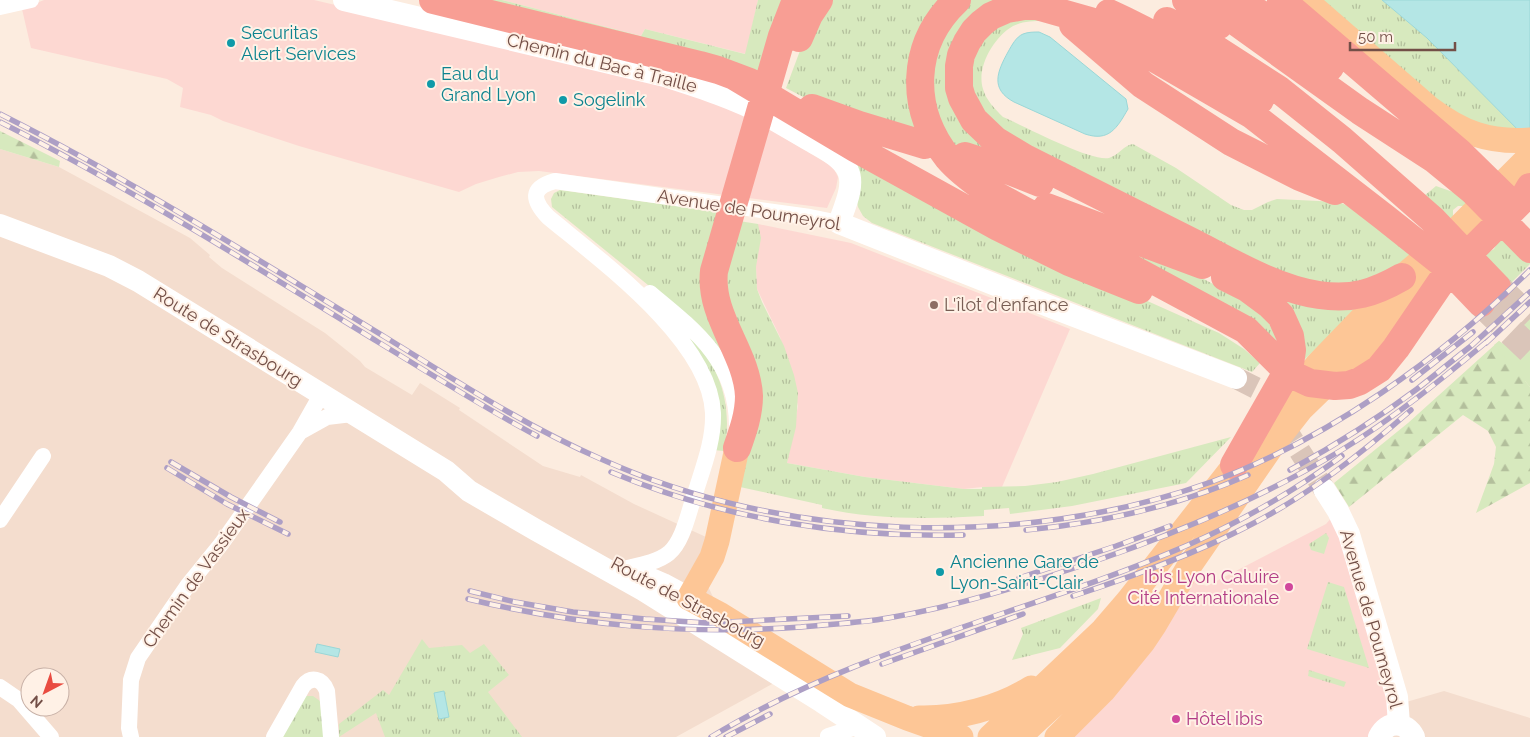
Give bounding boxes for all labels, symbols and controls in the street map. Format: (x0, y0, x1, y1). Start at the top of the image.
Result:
scale bar (1350, 20, 1455, 52)
place label: Securitas Alert Services (241, 22, 356, 64)
text: 50 m (1358, 28, 1393, 46)
street label: Chemin du Bac à Traille (505, 29, 700, 96)
marker: Securitas Alert Services (225, 37, 237, 49)
place label: Eau du Grand Lyon (441, 63, 536, 105)
marker: Eau du Grand Lyon (425, 78, 437, 90)
place label: Sogelink (573, 89, 646, 110)
marker: Sogelink (557, 94, 569, 106)
street label: Avenue de Poumeyrol (656, 185, 842, 234)
street label: Route de Strasbourg (150, 282, 307, 391)
place label: L'îlot d'enfance (944, 294, 1069, 315)
marker: L'îlot d'enfance (928, 299, 940, 311)
street label: Chemin de Vassieux (138, 504, 253, 652)
street label: Avenue de Poumeyrol (1336, 527, 1407, 711)
place label: Ancienne Gare de Lyon-Saint-Clair (950, 551, 1099, 593)
street label: Route de Strasbourg (608, 552, 769, 651)
marker: Ancienne Gare de Lyon-Saint-Clair (934, 566, 946, 578)
place label: Ibis Lyon Caluire Cité Internationale (1127, 566, 1279, 608)
marker: Ibis Lyon Caluire Cité Internationale (1283, 581, 1295, 593)
north arrow (20, 667, 70, 717)
text: N (27, 692, 46, 711)
place label: Hôtel ibis (1186, 708, 1263, 729)
marker: Hôtel ibis (1170, 713, 1182, 725)

